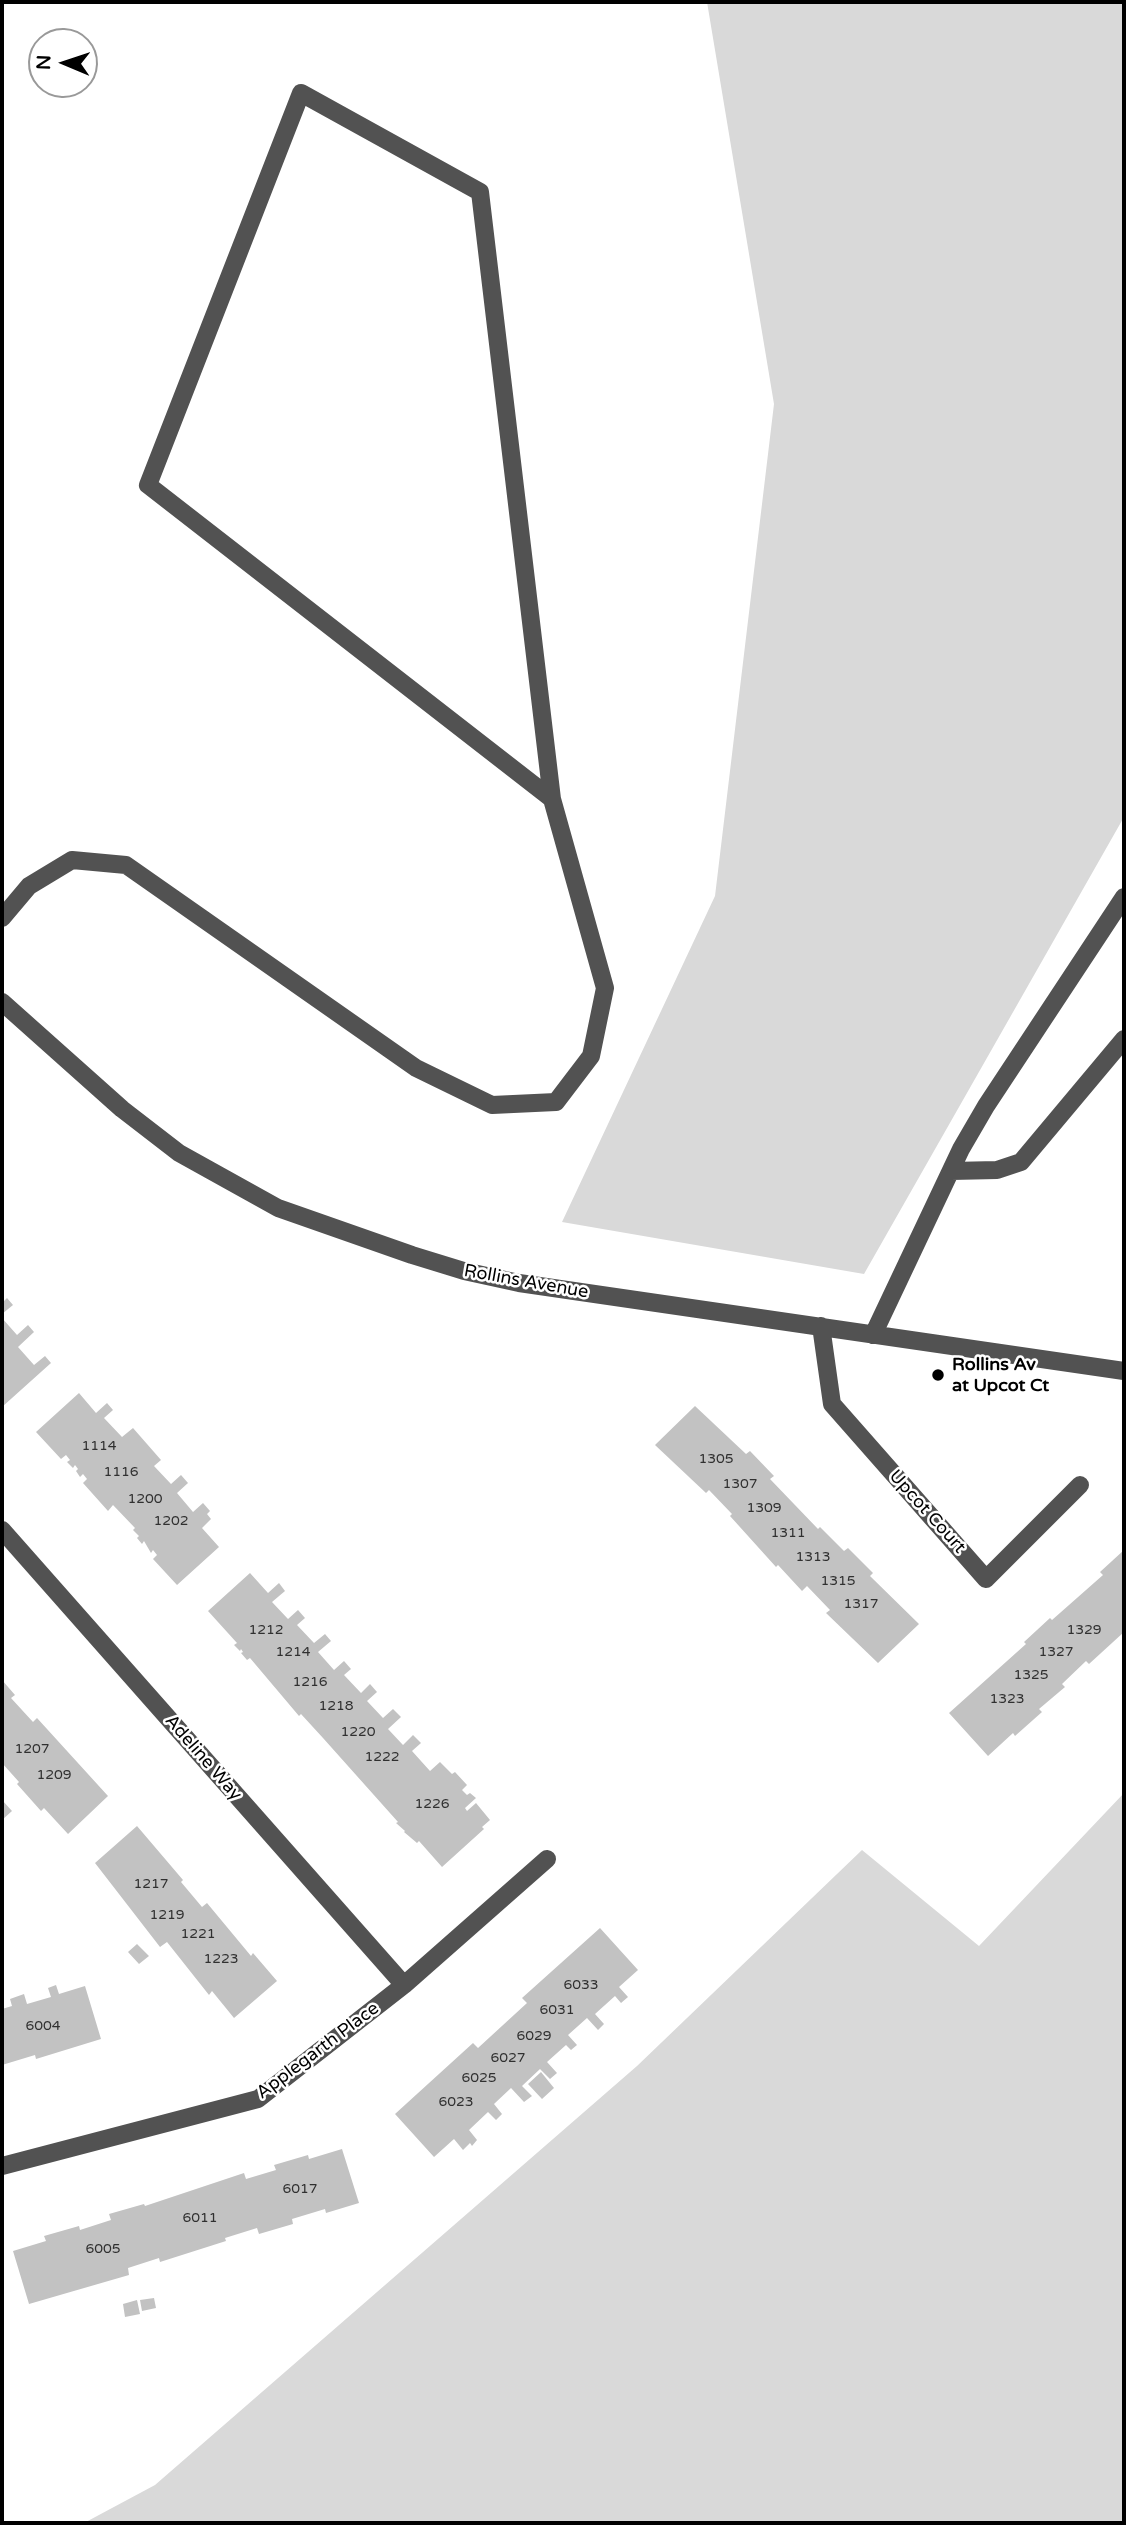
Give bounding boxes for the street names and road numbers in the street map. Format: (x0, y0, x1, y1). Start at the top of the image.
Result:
street label: Rollins Avenue (462, 1260, 590, 1304)
street label: Upcot Court (884, 1466, 970, 1558)
street label: Adeline Way (160, 1711, 246, 1805)
street label: Applegarth Place (252, 1998, 384, 2104)

